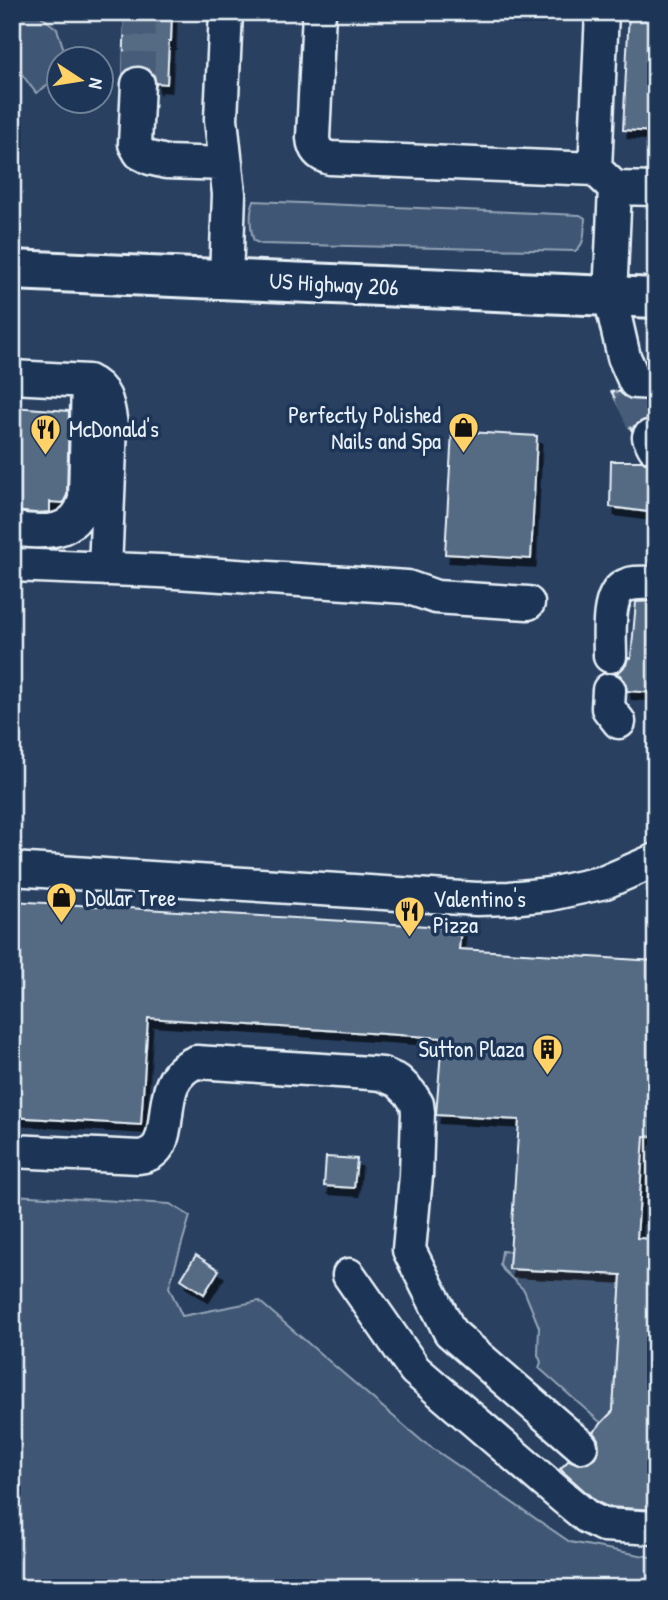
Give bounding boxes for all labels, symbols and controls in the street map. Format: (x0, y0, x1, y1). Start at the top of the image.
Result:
north arrow (46, 46, 116, 116)
text: N (83, 76, 110, 91)
street label: US Highway 206 (269, 265, 399, 302)
place label: Perfectly Polished Nails and Spa (288, 399, 441, 456)
shop icon: Perfectly Polished Nails and Spa (447, 411, 481, 455)
restaurant icon: McDonald's (29, 412, 63, 456)
place label: McDonald's (69, 413, 159, 444)
shop icon: Dollar Tree (45, 881, 79, 925)
place label: Dollar Tree (85, 882, 176, 913)
place label: Valentino's Pizza (433, 883, 526, 940)
restaurant icon: Valentino's Pizza (393, 895, 427, 939)
building icon: Sutton Plaza (530, 1032, 564, 1076)
place label: Sutton Plaza (418, 1033, 524, 1064)

